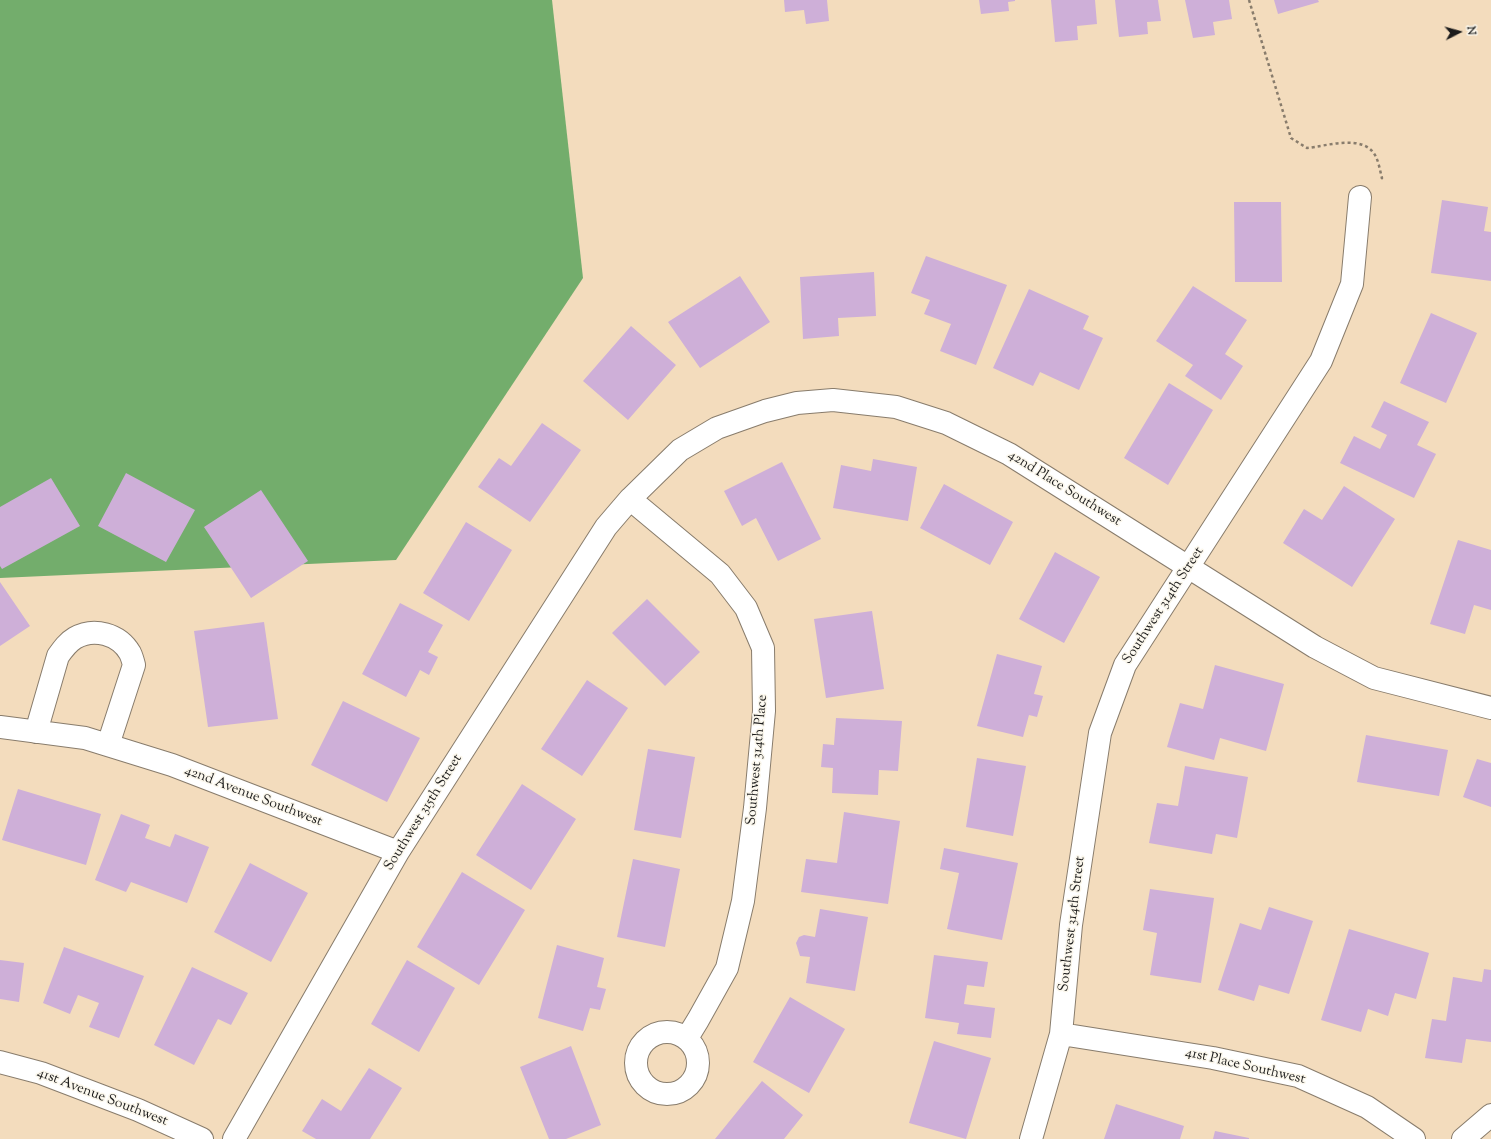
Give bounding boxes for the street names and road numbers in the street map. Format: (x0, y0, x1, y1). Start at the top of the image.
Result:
street label: 42nd Place Southwest (1004, 447, 1124, 531)
street label: Southwest 314th Street (1120, 544, 1208, 668)
street label: Southwest 314th Place (744, 694, 772, 826)
street label: Southwest 315th Street (381, 752, 467, 874)
street label: 42nd Avenue Southwest (182, 763, 324, 831)
street label: Southwest 314th Street (1056, 855, 1090, 993)
street label: 41st Place Southwest (1183, 1045, 1307, 1089)
street label: 41st Avenue Southwest (34, 1065, 170, 1131)

